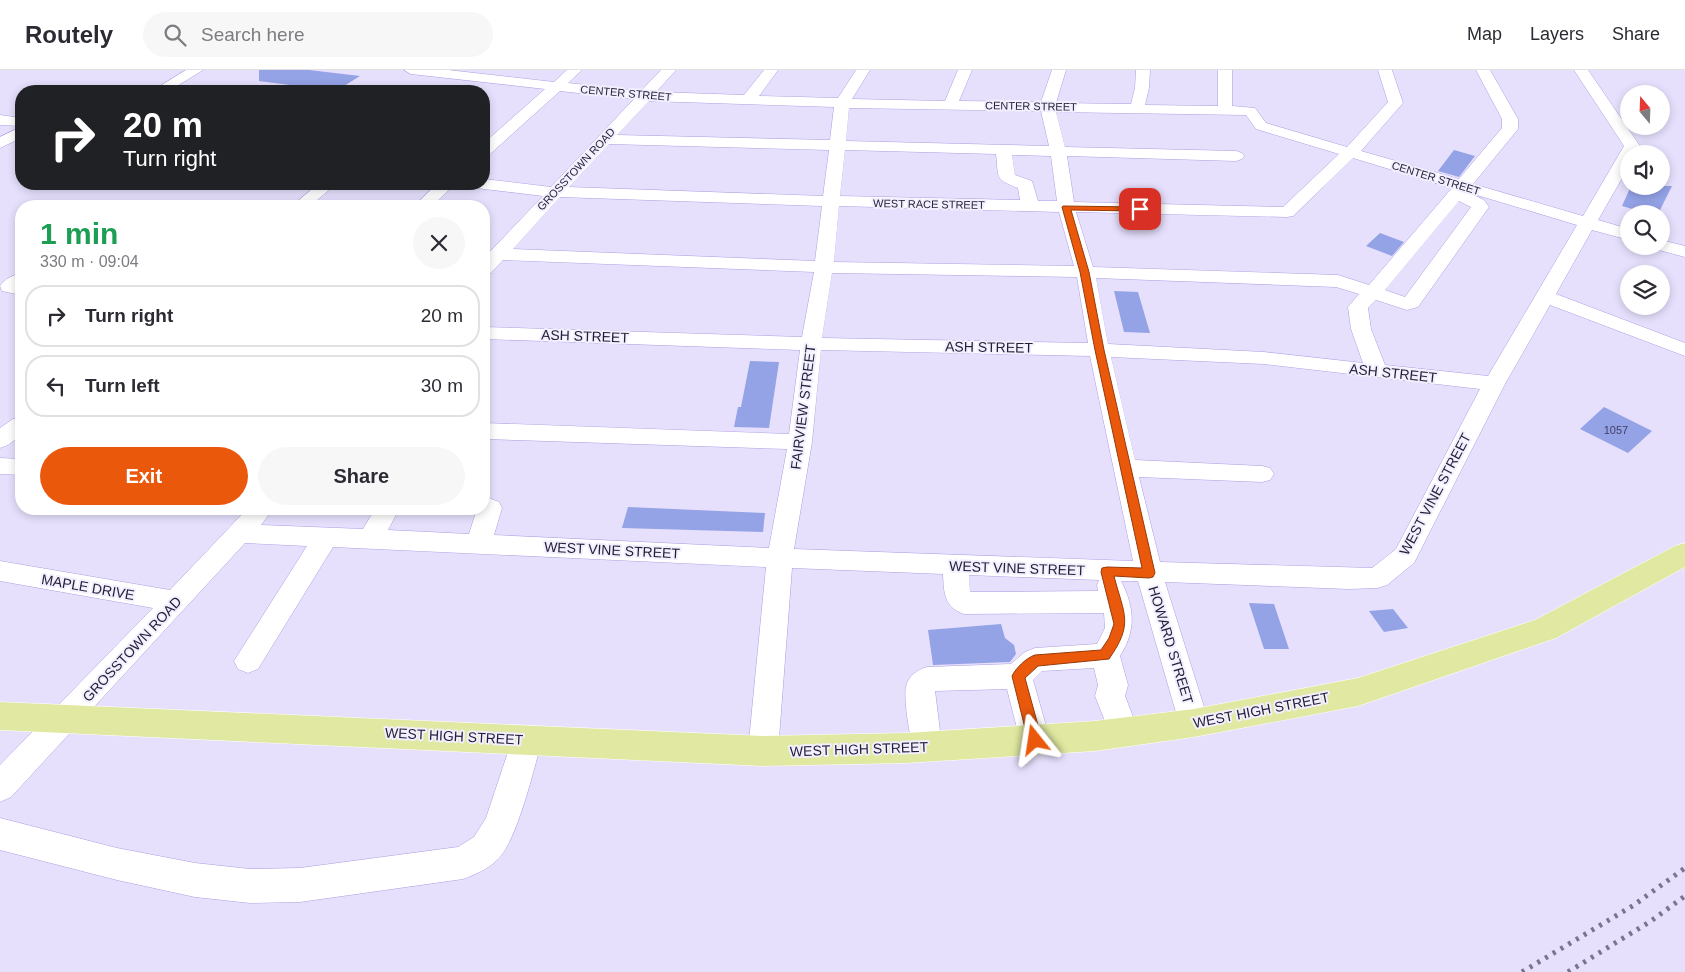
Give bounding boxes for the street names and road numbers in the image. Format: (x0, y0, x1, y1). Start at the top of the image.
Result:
street label: CENTER STREET (580, 83, 672, 103)
street label: CENTER STREET (985, 99, 1077, 113)
street label: GROSSTOWN ROAD (535, 125, 617, 213)
street label: CENTER STREET (1390, 159, 1482, 197)
street label: WEST RACE STREET (873, 197, 985, 211)
street label: ASH STREET (541, 326, 630, 346)
street label: ASH STREET (945, 338, 1034, 356)
street label: FAIRVIEW STREET (787, 343, 819, 470)
street label: ASH STREET (1348, 360, 1438, 386)
street label: WEST VINE STREET (1396, 430, 1474, 558)
street label: WEST VINE STREET (544, 538, 681, 562)
street label: WEST VINE STREET (949, 558, 1086, 578)
street label: MAPLE DRIVE (40, 571, 136, 603)
street label: HOWARD STREET (1145, 584, 1197, 706)
street label: GROSSTOWN ROAD (79, 593, 185, 705)
street label: WEST HIGH STREET (1192, 689, 1331, 731)
street label: WEST HIGH STREET (385, 724, 524, 748)
street label: WEST HIGH STREET (790, 739, 929, 759)

